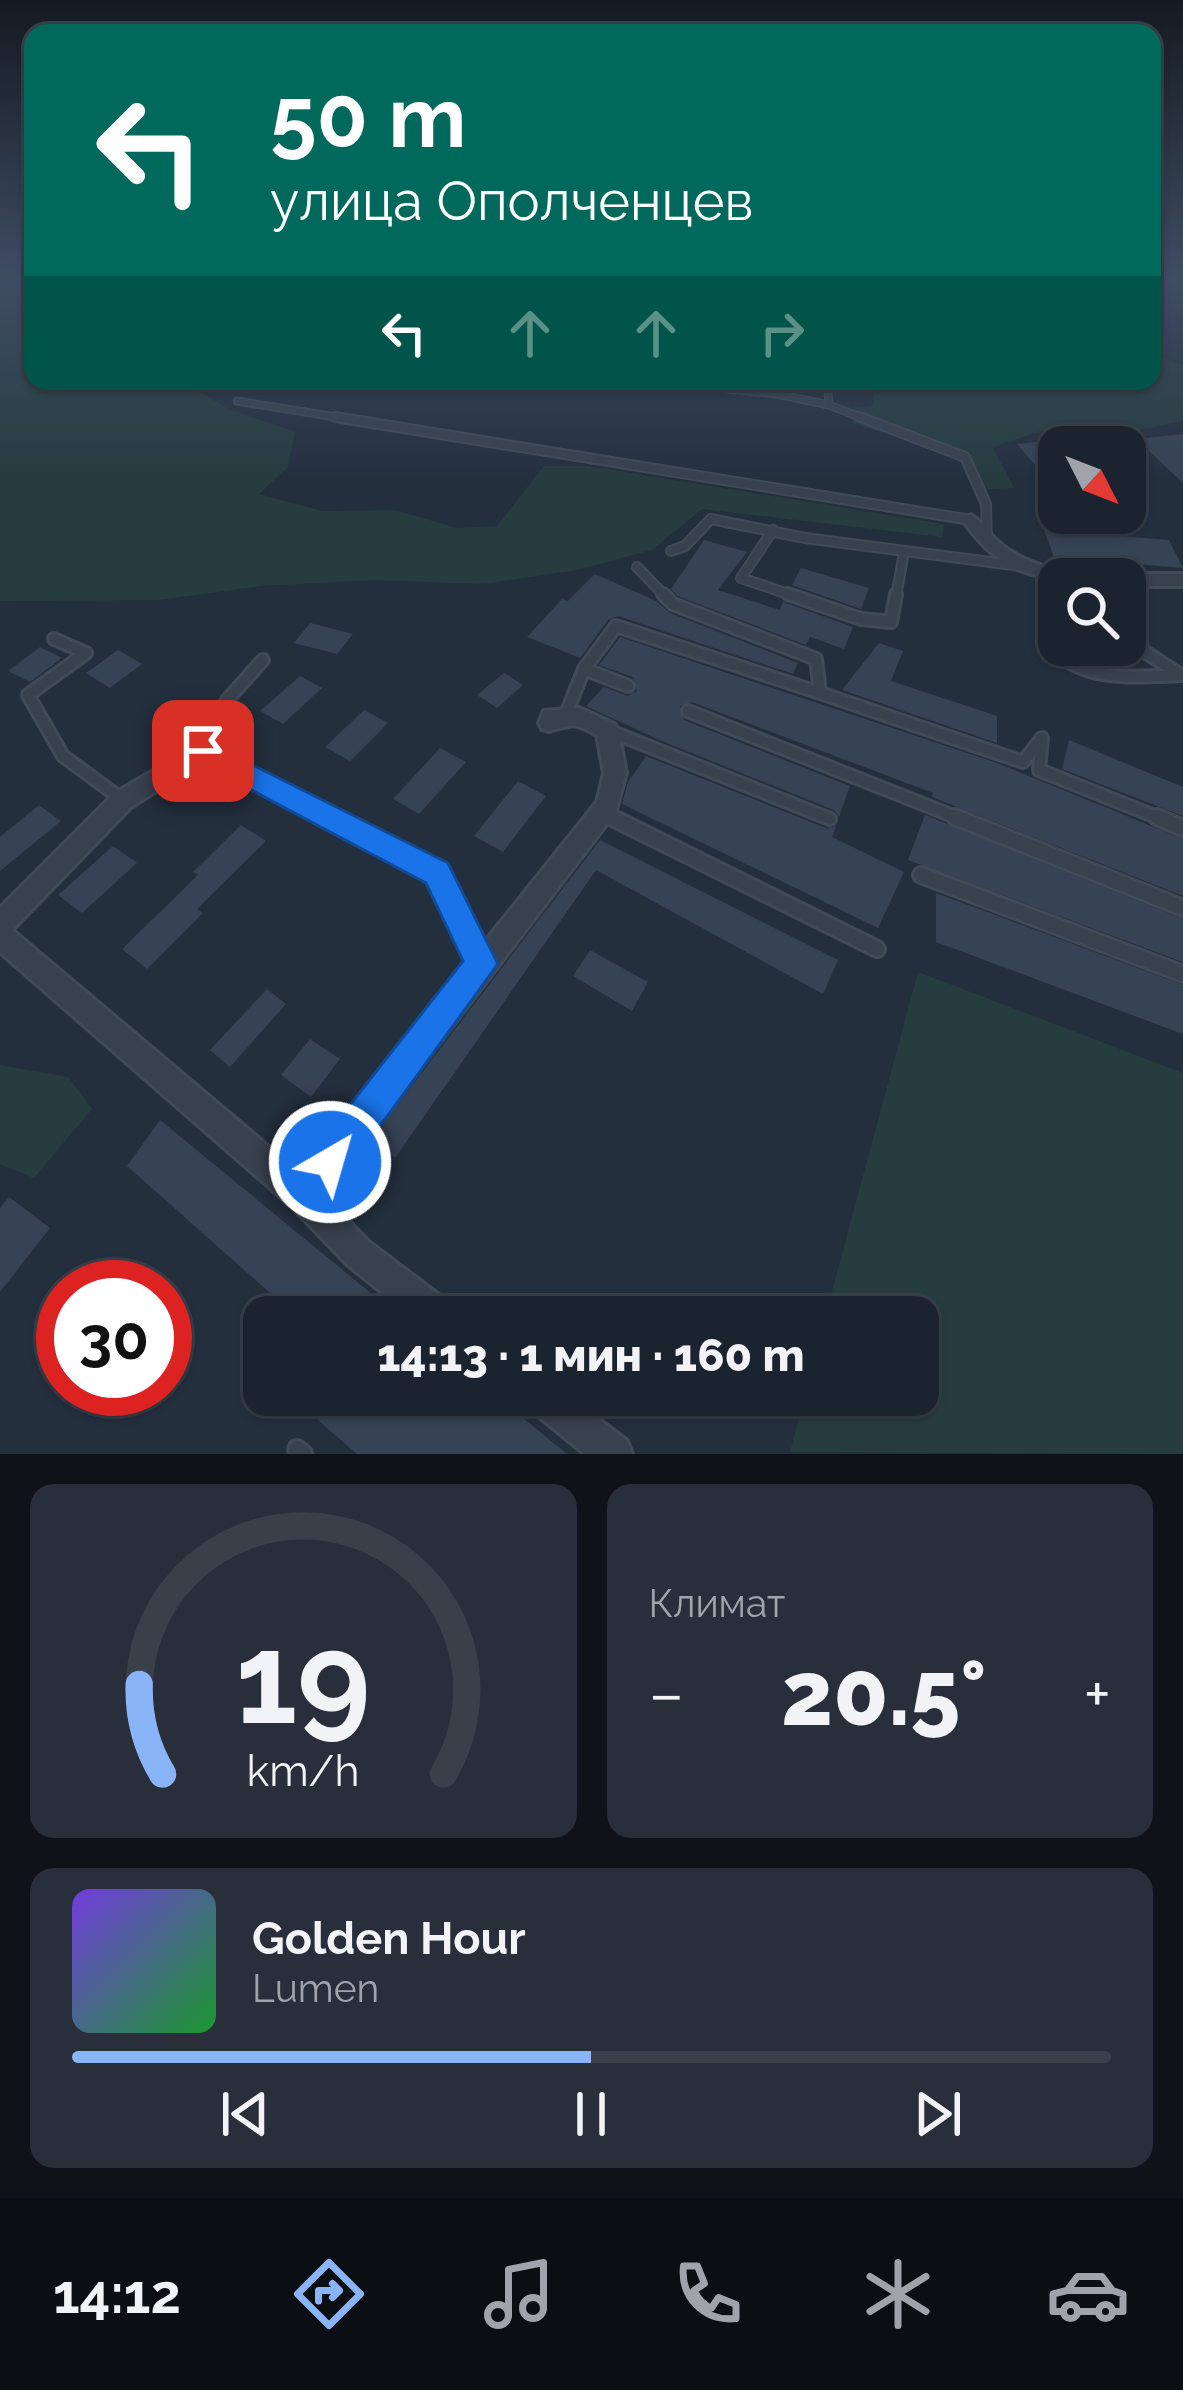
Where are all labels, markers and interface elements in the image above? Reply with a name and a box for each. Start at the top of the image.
text: 50 m [270,68,466,167]
icon: left [72,72,228,228]
text: улица Ополченцев [270,169,753,233]
icon: left [371,300,437,366]
icon: ahead [497,300,563,366]
icon: ahead [623,300,689,366]
icon: right [749,300,815,366]
north arrow [1038,426,1146,534]
map controls [1038,426,1146,666]
button: search [1038,558,1146,666]
pin [152,700,254,802]
icon: arrive [170,718,236,784]
position arrow [267,1099,393,1225]
speed limit sign: 30 [36,1260,192,1416]
text: 14:13 · 1 мин · 160 m [377,1329,805,1382]
text: Климат [649,1580,785,1626]
text: 19 [236,1606,371,1752]
text: 20.5° [781,1640,987,1746]
text: − [649,1655,684,1732]
text: + [1084,1655,1111,1732]
text: km/h [247,1746,360,1796]
text: Golden Hour [252,1912,526,1965]
text: Lumen [252,1965,379,2011]
icon: previous [212,2081,278,2147]
icon: pause [558,2081,624,2147]
icon: next [905,2081,971,2147]
icon: directions [287,2252,371,2336]
icon: music [477,2252,561,2336]
icon: phone [666,2252,750,2336]
icon: climate [856,2252,940,2336]
icon: car [1046,2252,1130,2336]
text: 14:12 [53,2262,181,2326]

